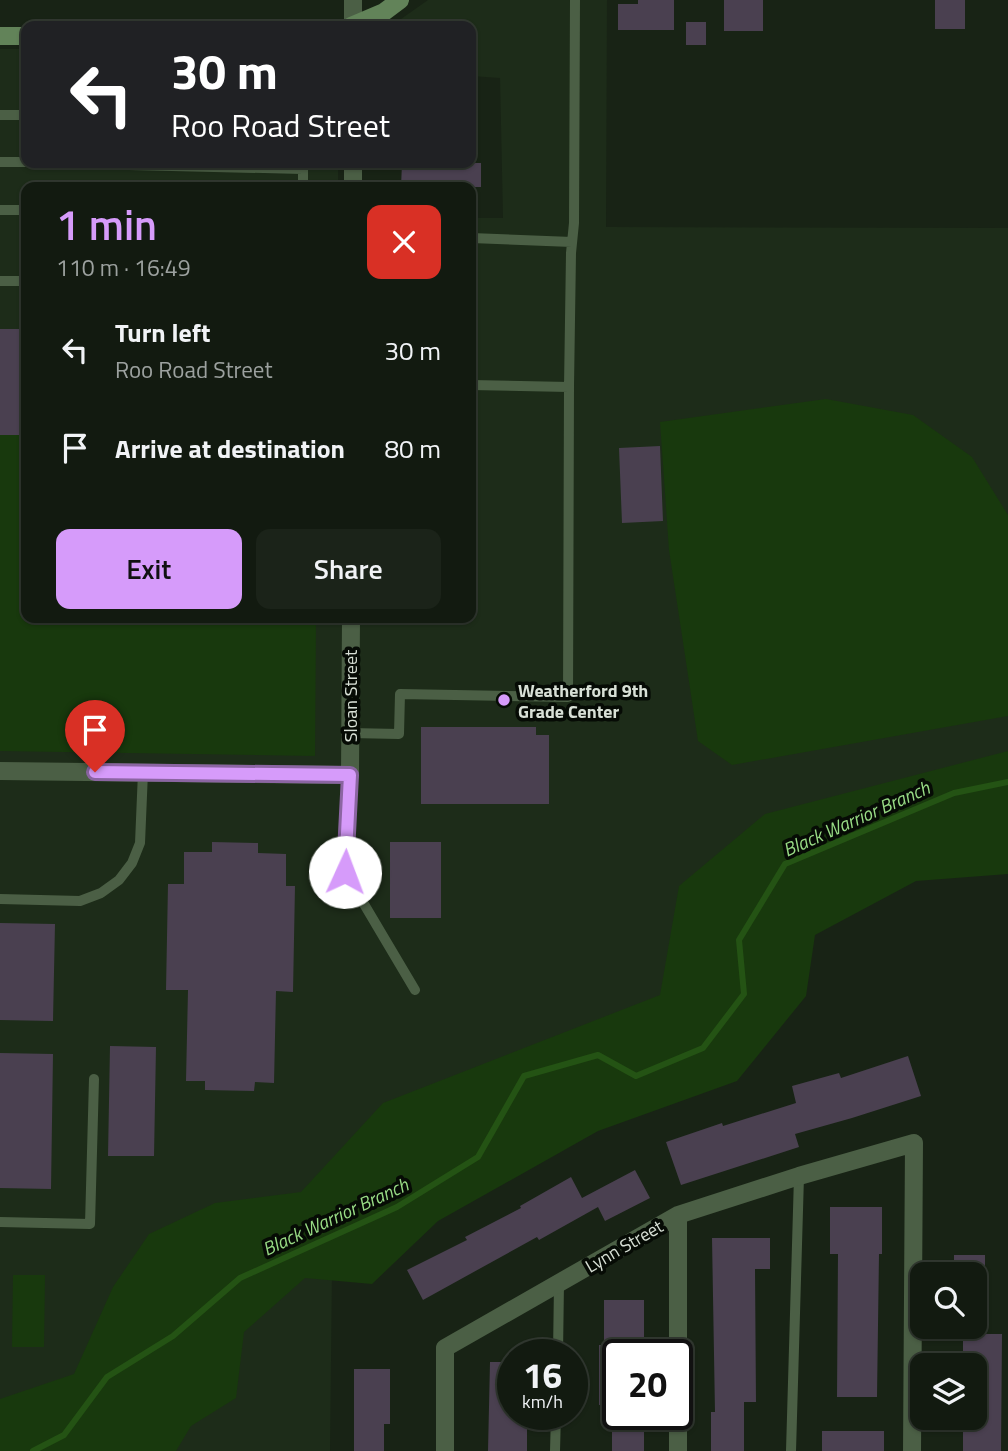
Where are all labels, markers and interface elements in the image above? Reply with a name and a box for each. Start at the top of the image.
text: 30 m [171,33,278,108]
icon: left [56,49,147,140]
text: Roo Road Street [171,101,390,149]
text: 1 min [56,192,157,256]
button: close [367,205,441,279]
text: 110 m · 16:49 [56,250,191,285]
text: Turn left [115,313,210,352]
icon: left [56,331,94,369]
text: 30 m [384,331,441,370]
text: Roo Road Street [115,352,272,387]
icon: arrive [56,429,94,467]
text: Arrive at destination [115,429,345,468]
text: 80 m [384,429,441,468]
button: Exit [56,529,242,609]
button: Share [256,529,441,609]
street label: Sloan Street [337,649,364,742]
place label: Weatherford 9th Grade Center [518,677,648,725]
marker: Weatherford 9th Grade Center [496,692,512,708]
pin [65,700,125,772]
icon: arrive [76,711,114,749]
water label: Black Warrior Branch [778,772,935,863]
position arrow [308,835,382,909]
water label: Black Warrior Branch [257,1169,413,1263]
street label: Lynn Street [580,1212,669,1279]
map controls [910,1262,987,1430]
button: search [910,1262,987,1339]
speed limit sign: 20 [602,1339,693,1430]
text: 16 [523,1348,562,1402]
button: layers [910,1353,987,1430]
text: km/h [522,1388,563,1415]

